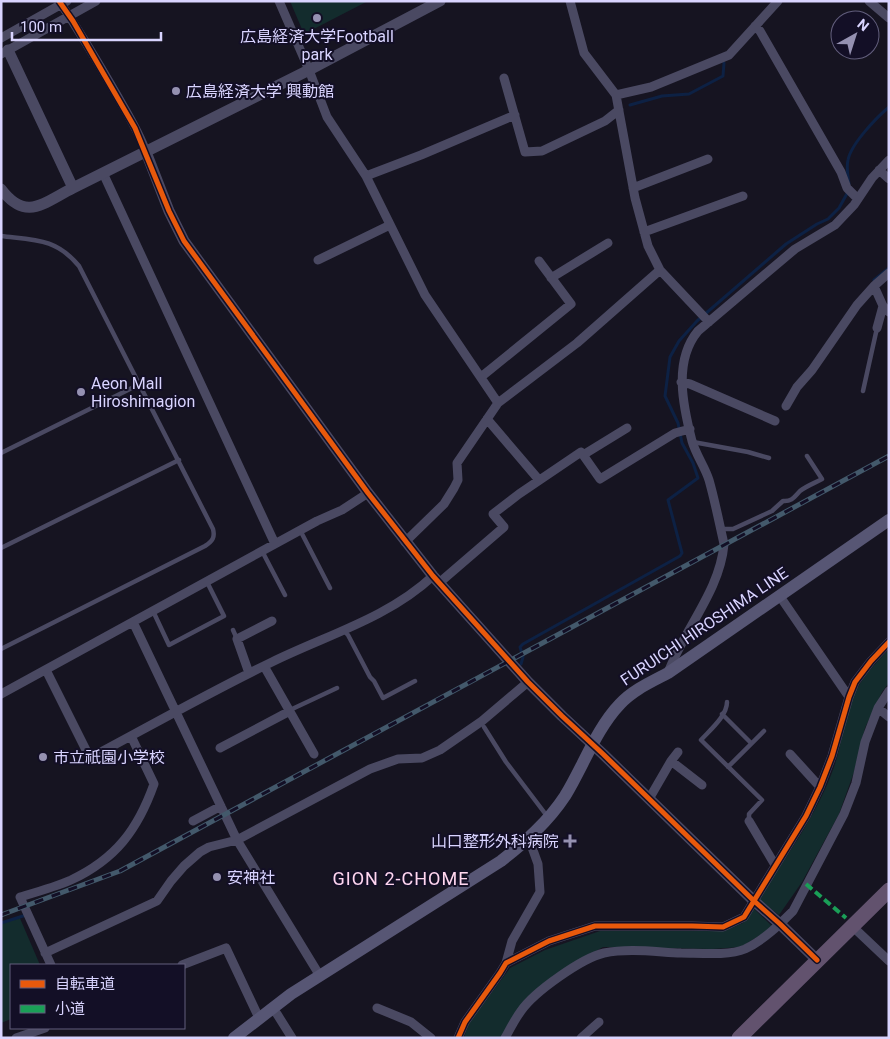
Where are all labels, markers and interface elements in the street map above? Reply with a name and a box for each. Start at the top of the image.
scale bar [12,10,161,42]
north arrow [830,10,880,60]
marker: 広島経済大学Football park [311,12,323,24]
text: N [854,16,872,34]
text: 100 m [20,18,62,36]
place label: 広島経済大学Football park [240,27,394,64]
place label: 広島経済大学 興動館 [186,82,334,101]
marker: 広島経済大学 興動館 [170,85,182,97]
place label: Aeon Mall Hiroshimagion [91,374,195,411]
marker: Aeon Mall Hiroshimagion [75,386,87,398]
street label: FURUICHI HIROSHIMA LINE [617,563,792,690]
place label: 市立祇園小学校 [53,748,165,767]
marker: 市立祇園小学校 [37,751,49,763]
place label: 山口整形外科病院 [431,832,559,851]
marker: 山口整形外科病院 [563,834,577,848]
place label: 安神社 [227,868,275,887]
district label: GION 2-CHOME [333,868,469,889]
marker: 安神社 [211,871,223,883]
legend [10,964,185,1029]
text: 自転車道 [55,975,115,993]
text: 小道 [55,1000,85,1018]

